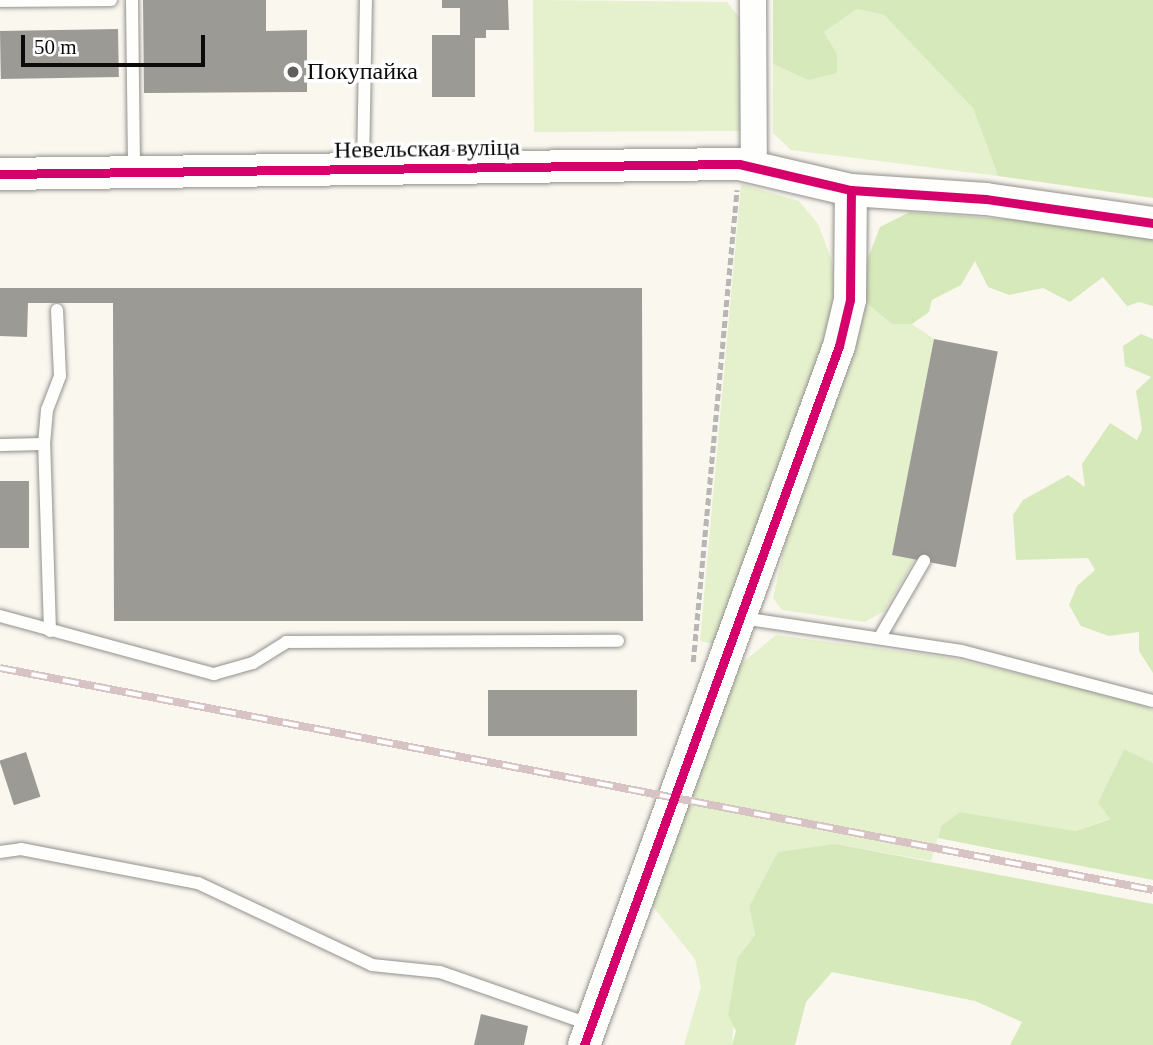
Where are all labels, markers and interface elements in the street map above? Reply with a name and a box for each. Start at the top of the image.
scale bar [24,21,208,65]
text: 50 m [34,35,77,59]
place label: Покупайка [307,58,418,86]
marker: Покупайка [285,64,301,80]
street label: Невельская вуліца [334,133,520,165]

